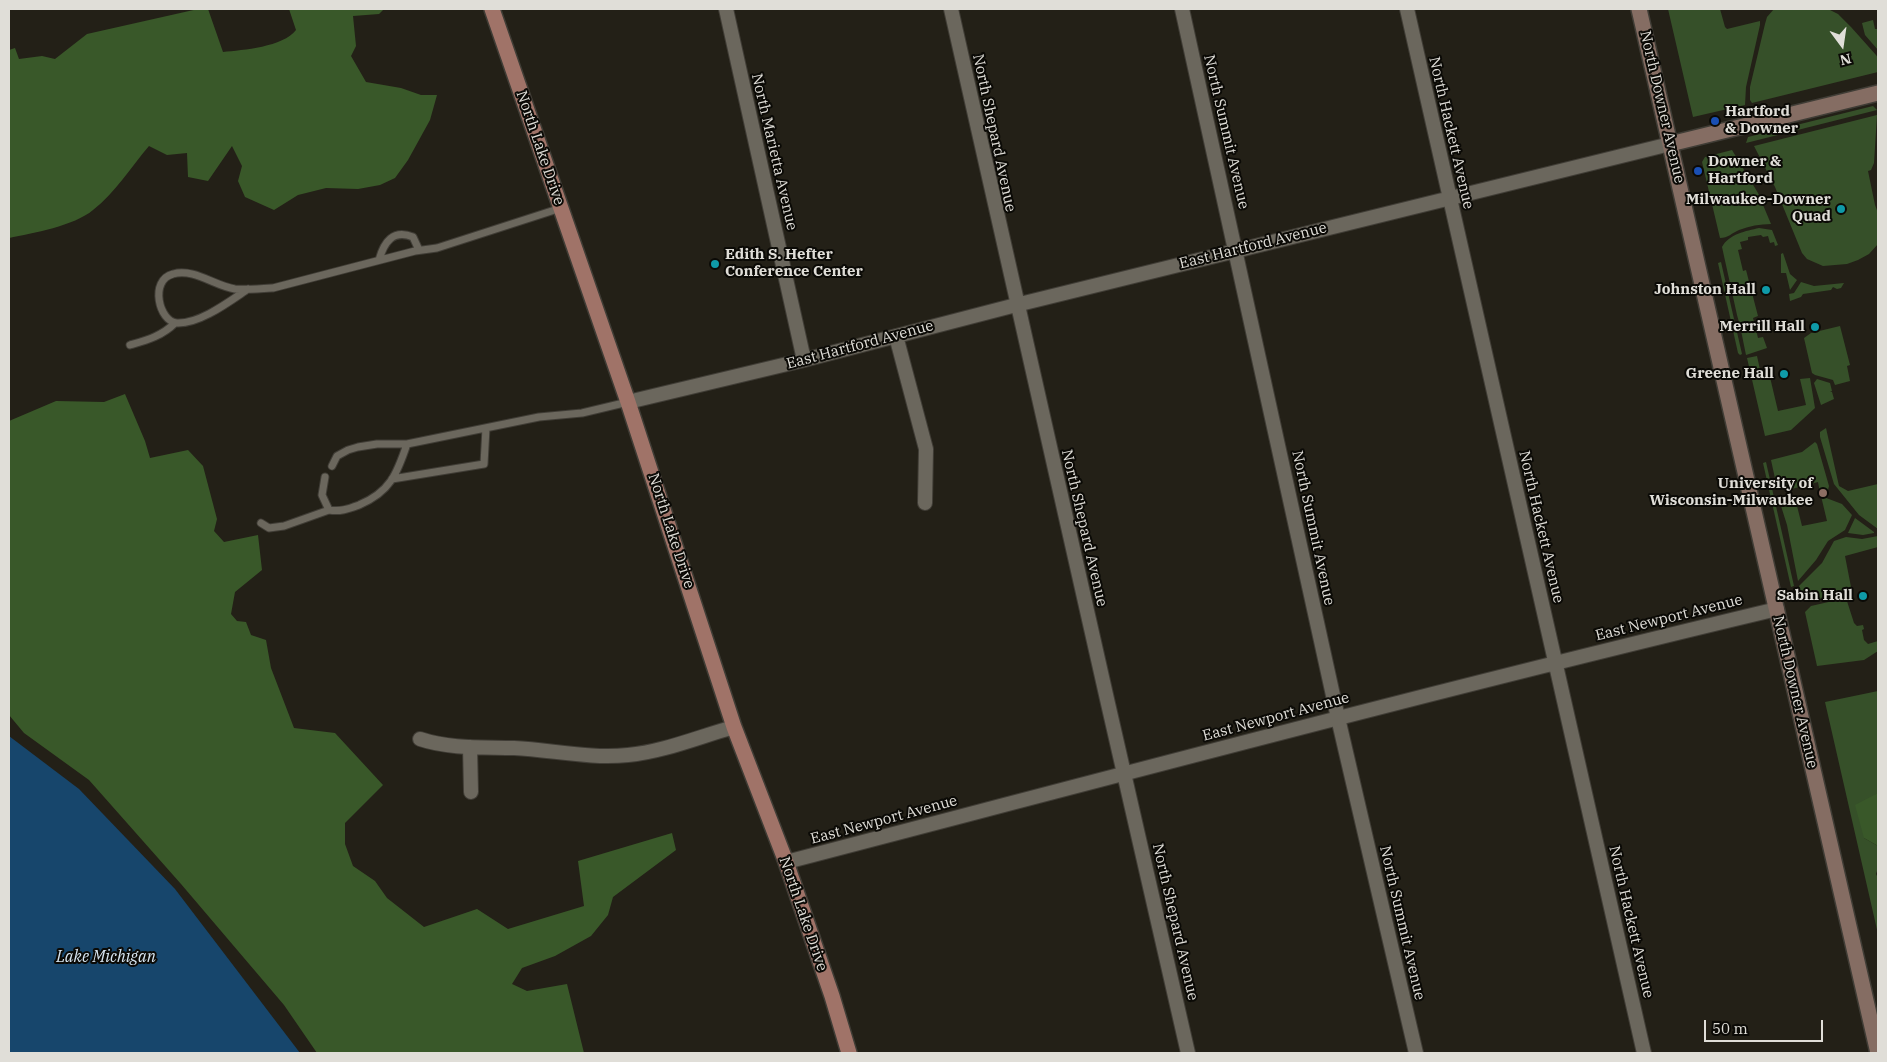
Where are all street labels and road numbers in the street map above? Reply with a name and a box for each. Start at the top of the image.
street label: North Downer Avenue [1636,29,1688,185]
street label: North Shepard Avenue [968,53,1020,213]
street label: North Summit Avenue [1199,53,1253,211]
street label: North Hackett Avenue [1425,55,1477,211]
street label: North Marietta Avenue [747,72,801,232]
street label: North Lake Drive [512,88,568,208]
street label: East Hartford Avenue [1177,219,1329,273]
street label: East Hartford Avenue [785,317,935,373]
street label: North Shepard Avenue [1057,448,1111,608]
street label: North Summit Avenue [1288,449,1338,607]
street label: North Hackett Avenue [1515,449,1567,605]
street label: North Lake Drive [644,471,698,591]
street label: East Newport Avenue [1593,591,1745,645]
street label: North Downer Avenue [1769,614,1821,770]
street label: East Newport Avenue [1201,689,1351,745]
street label: East Newport Avenue [809,792,959,848]
street label: North Shepard Avenue [1148,842,1202,1002]
street label: North Summit Avenue [1375,844,1429,1002]
street label: North Hackett Avenue [1605,844,1657,1000]
street label: North Lake Drive [775,854,831,974]

